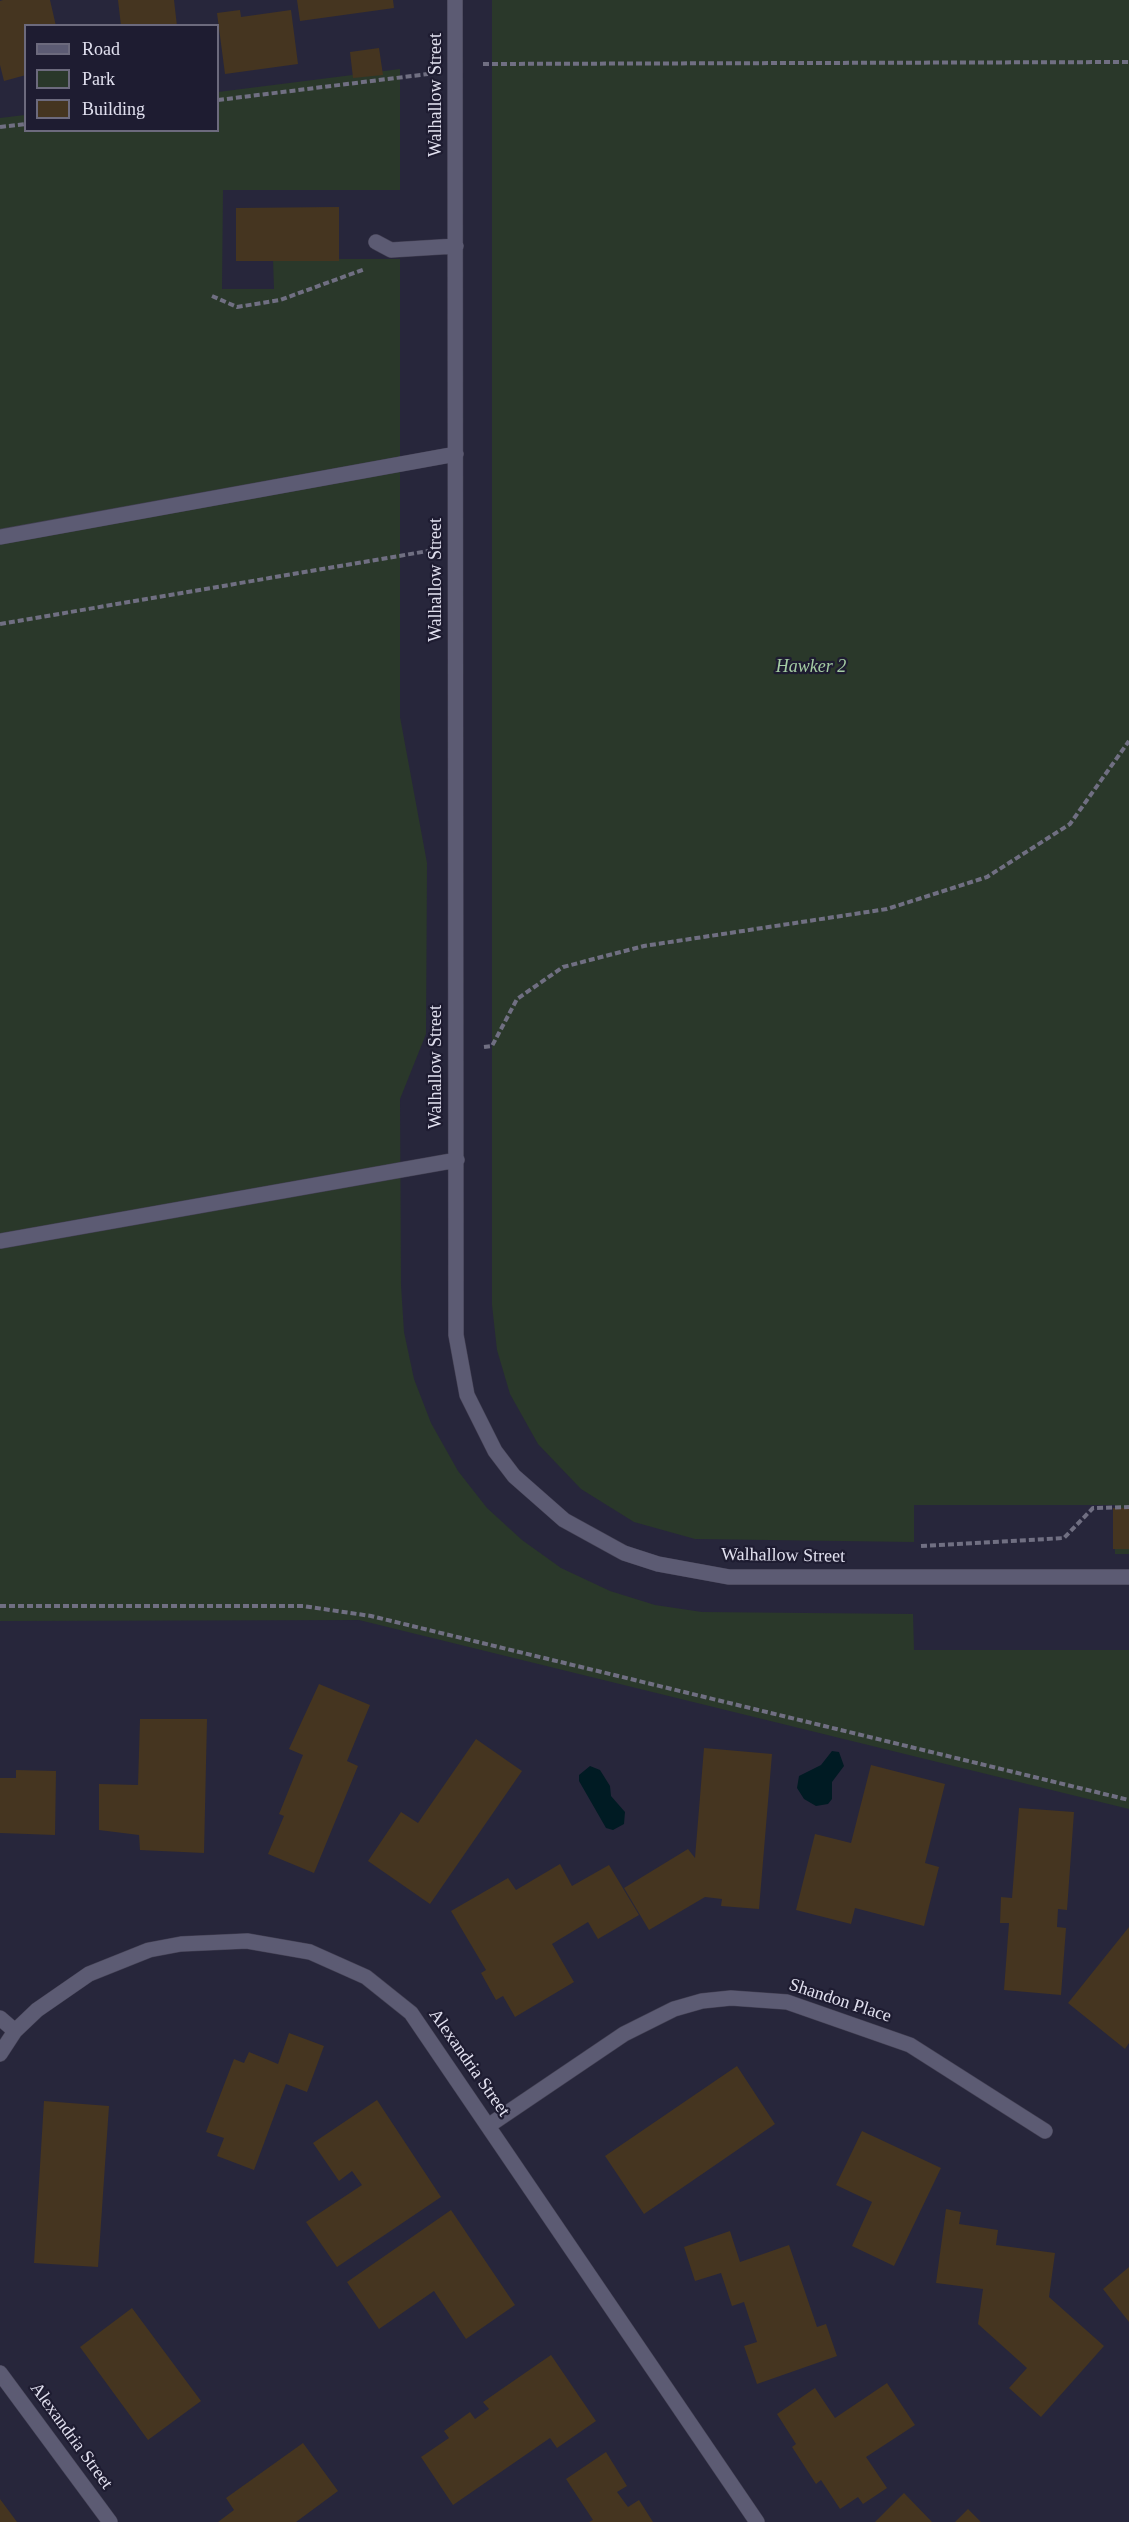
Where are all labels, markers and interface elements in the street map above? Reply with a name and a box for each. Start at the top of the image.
legend [24,24,219,132]
street label: Walhallow Street [425,33,447,157]
text: Road [82,39,120,59]
text: Park [82,69,115,89]
text: Building [82,99,145,119]
street label: Walhallow Street [425,518,447,642]
park label: Hawker 2 [776,656,846,678]
street label: Walhallow Street [425,1005,447,1129]
street label: Walhallow Street [721,1544,845,1568]
street label: Shandon Place [786,1974,894,2028]
street label: Alexandria Street [424,2005,514,2121]
street label: Alexandria Street [25,2379,117,2493]

